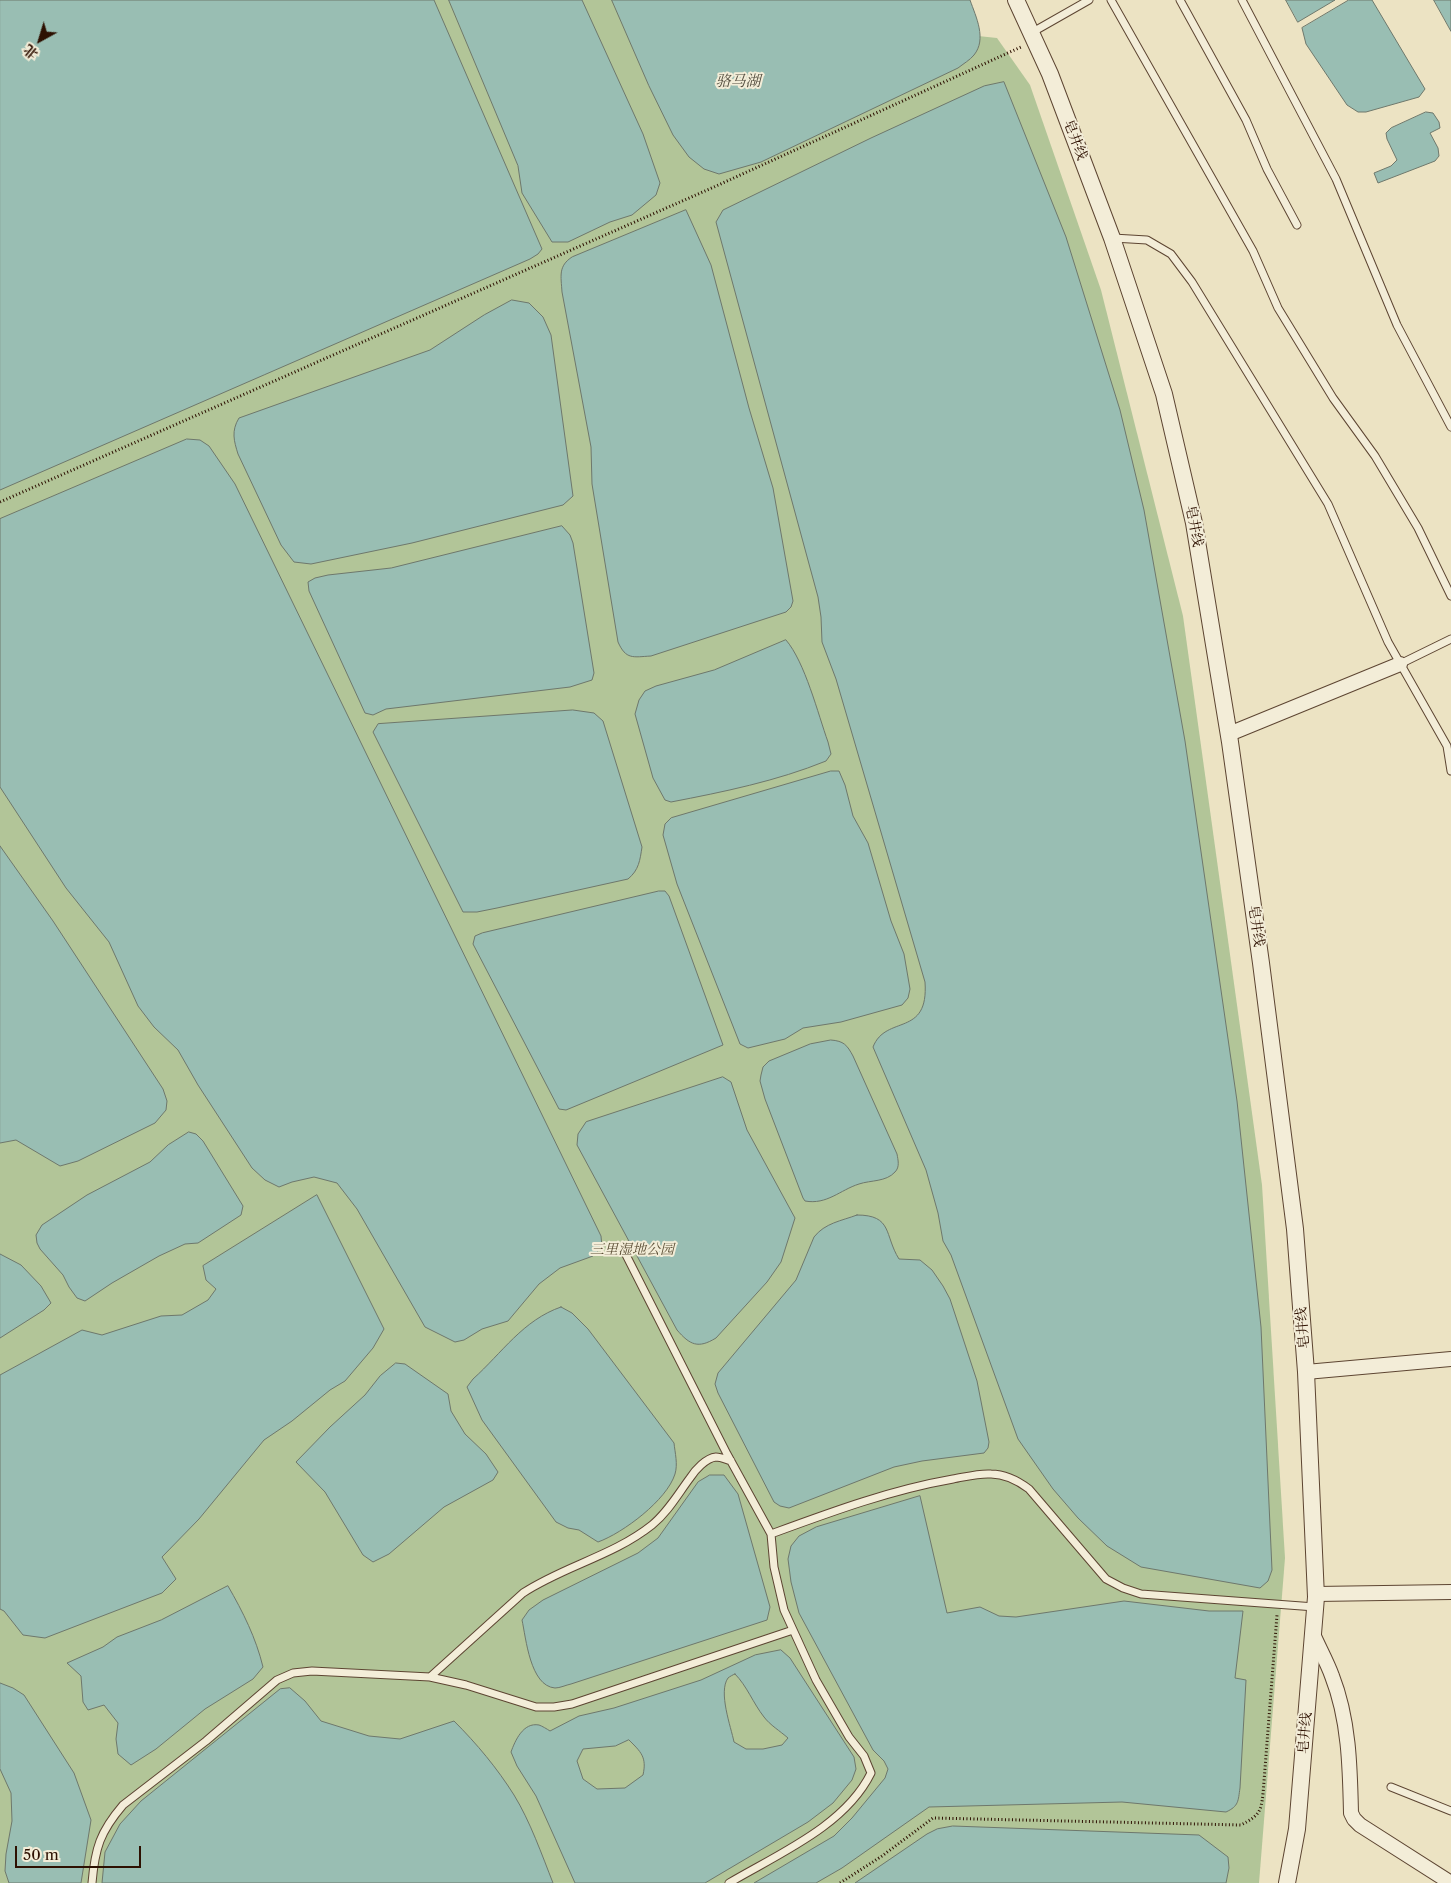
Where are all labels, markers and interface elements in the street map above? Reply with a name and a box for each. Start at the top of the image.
north arrow [15,15,65,65]
text: 北 [19,40,42,63]
water label: 骆马湖 [716,73,760,91]
street label: 皂井线 [1060,117,1090,163]
street label: 皂井线 [1182,504,1206,548]
street label: 皂井线 [1245,904,1267,948]
park label: 三里湿地公园 [590,1242,674,1258]
street label: 皂井线 [1293,1306,1313,1350]
street label: 皂井线 [1295,1711,1315,1755]
scale bar [18,1836,144,1868]
text: 50 m [23,1845,59,1864]

